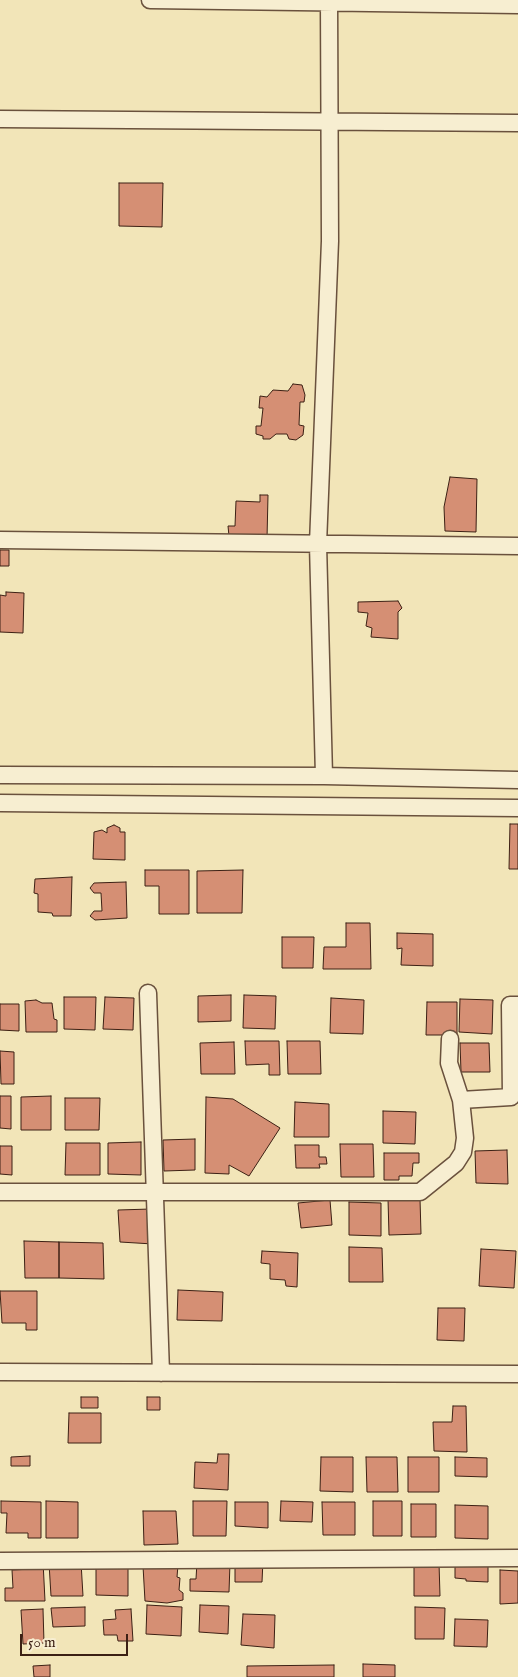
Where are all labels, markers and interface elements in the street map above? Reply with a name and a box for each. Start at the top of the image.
scale bar [22,1624,130,1656]
text: 50 m [28,1633,56,1652]

